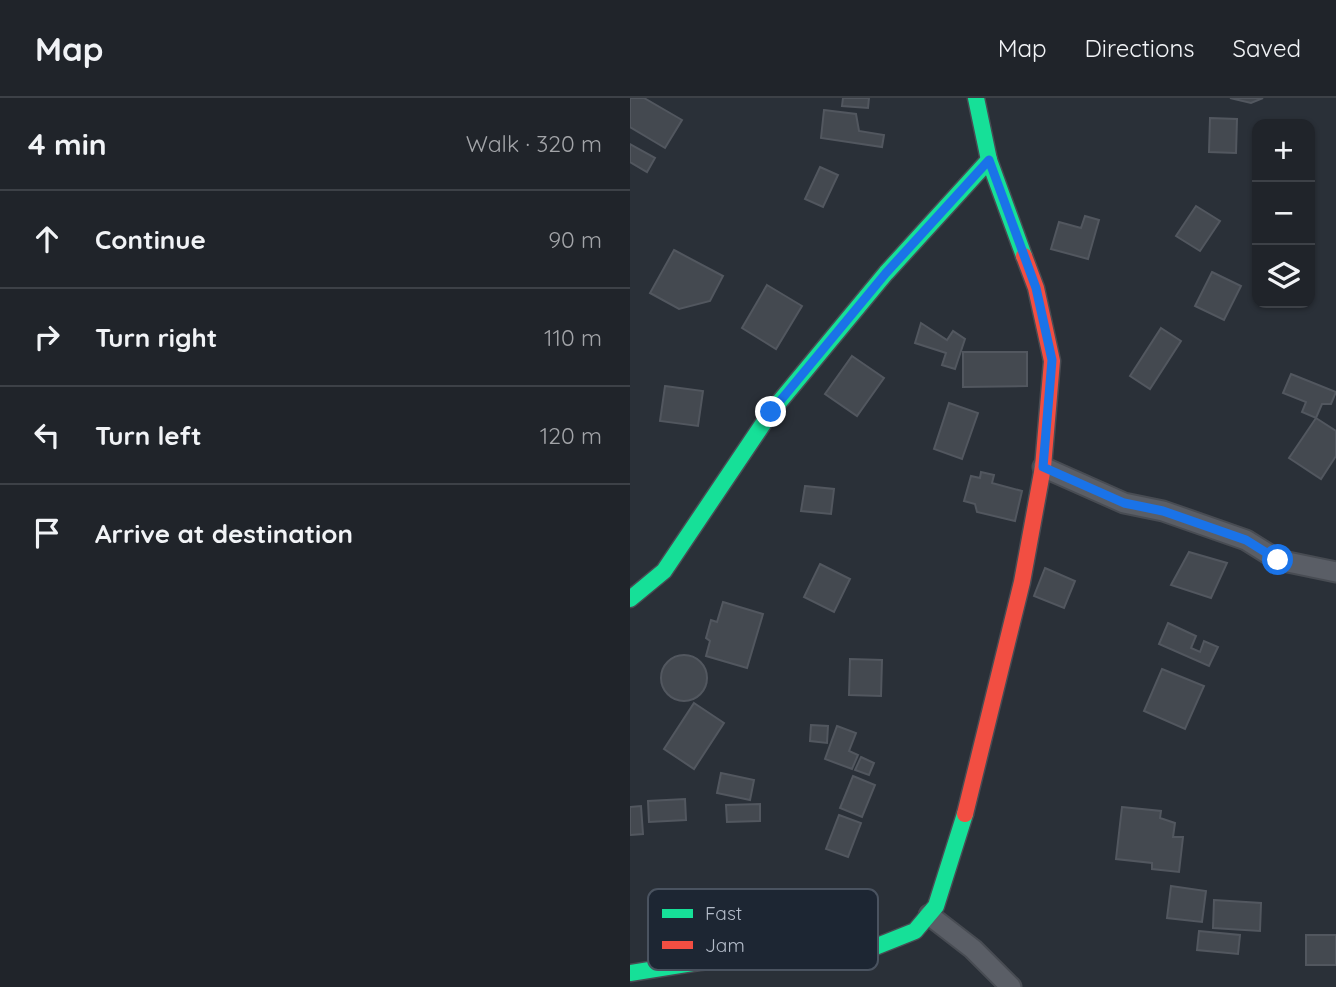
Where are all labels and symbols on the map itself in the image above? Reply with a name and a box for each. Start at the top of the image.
route end [755,396,786,427]
route start [1262,544,1293,575]
legend [648,889,878,970]
text: Fast [705,901,742,925]
text: Jam [705,933,745,957]

